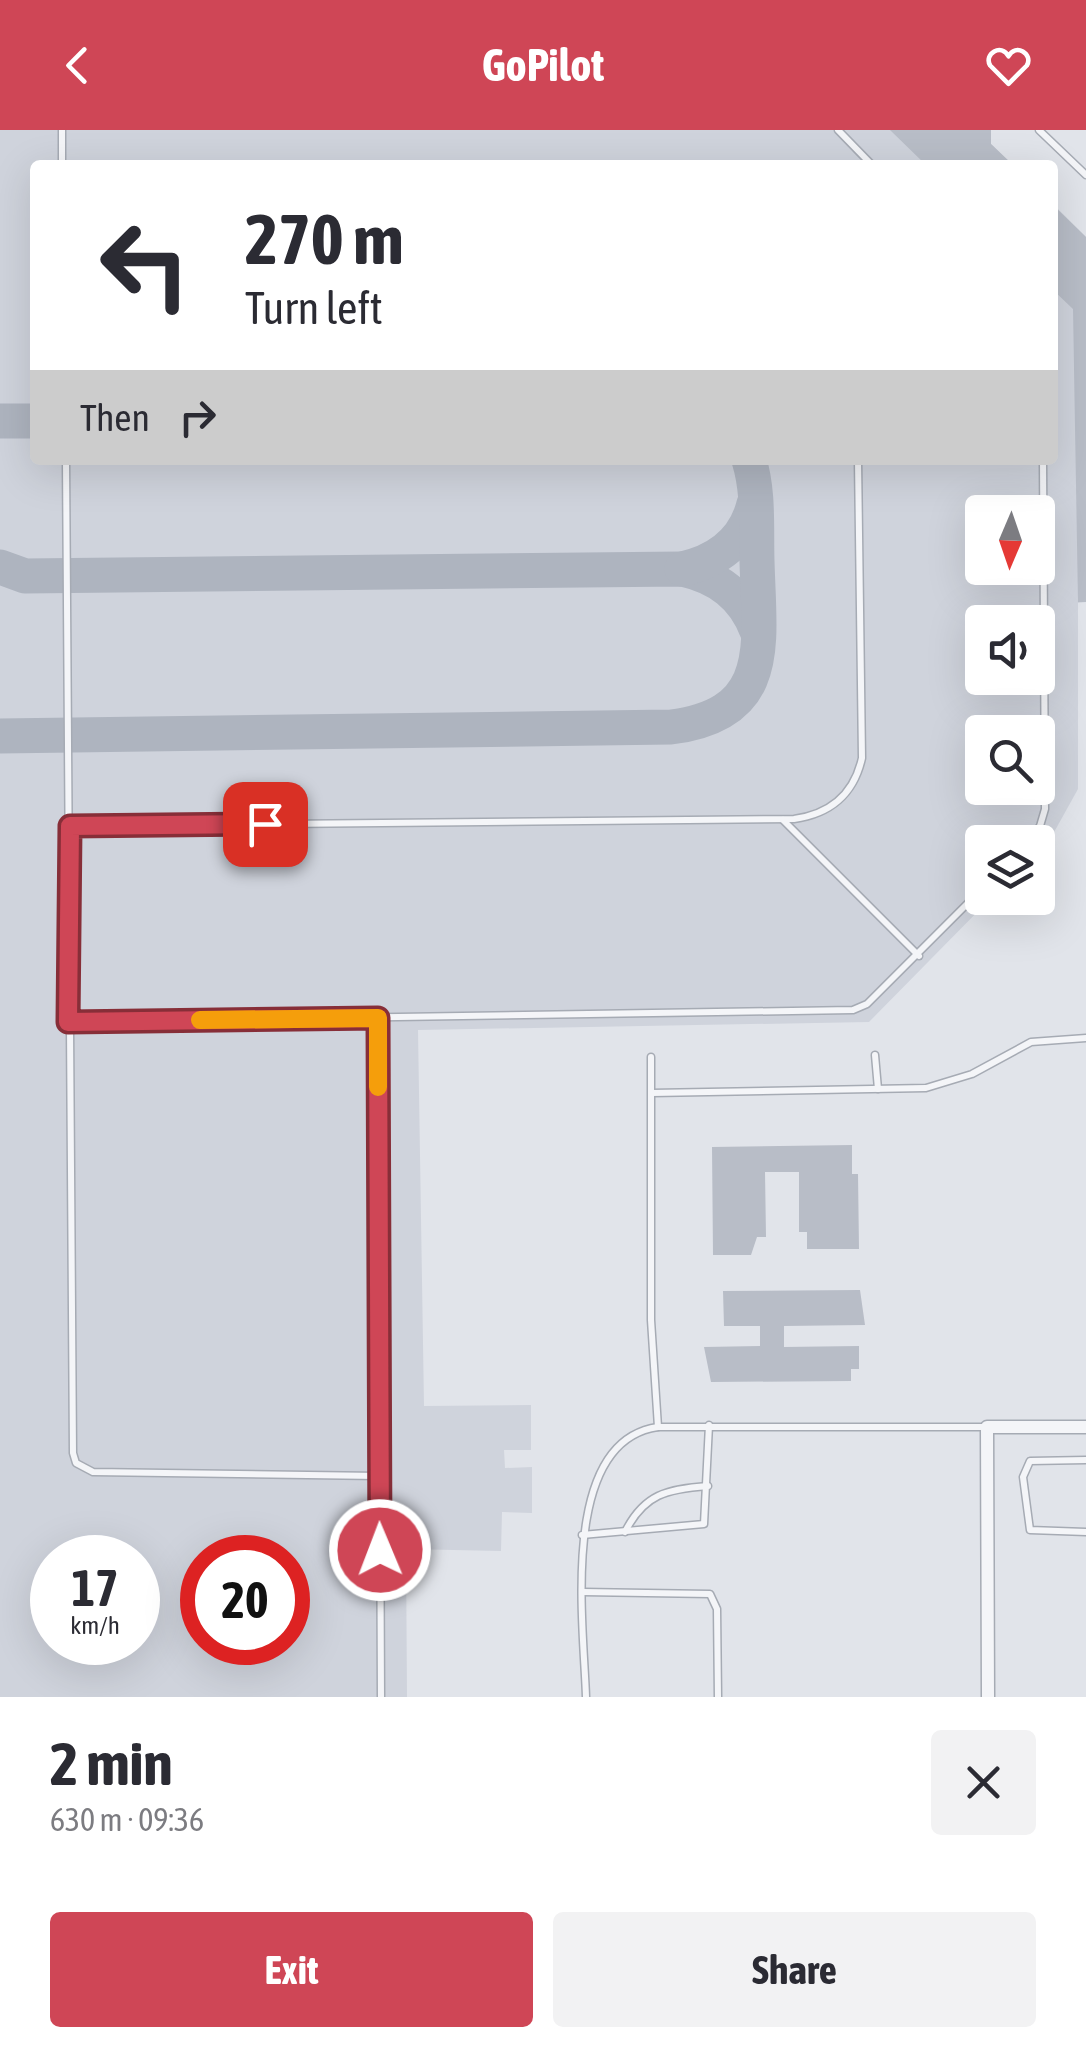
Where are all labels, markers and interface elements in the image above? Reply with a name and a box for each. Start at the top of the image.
icon: back [50,38,105,93]
icon: heart [981,38,1036,93]
text: GoPilot [482,39,604,91]
text: 270 m [245,199,404,279]
icon: left [80,200,210,330]
text: Turn left [245,282,383,334]
icon: right [170,390,225,445]
text: Then [80,396,150,439]
north arrow [965,495,1055,585]
map controls [965,495,1055,915]
button: sound [965,605,1055,695]
button: search [965,715,1055,805]
pin [223,782,308,867]
icon: arrive [238,797,293,852]
button: layers [965,825,1055,915]
position arrow [328,1498,432,1602]
speed limit sign: 20 [180,1535,310,1665]
text: 17 [71,1559,118,1617]
text: km/h [70,1611,120,1639]
text: 2 min [50,1729,173,1798]
button: close [931,1730,1036,1835]
text: 630 m · 09:36 [50,1801,204,1838]
button: Exit [50,1912,533,2027]
button: Share [553,1912,1036,2027]

